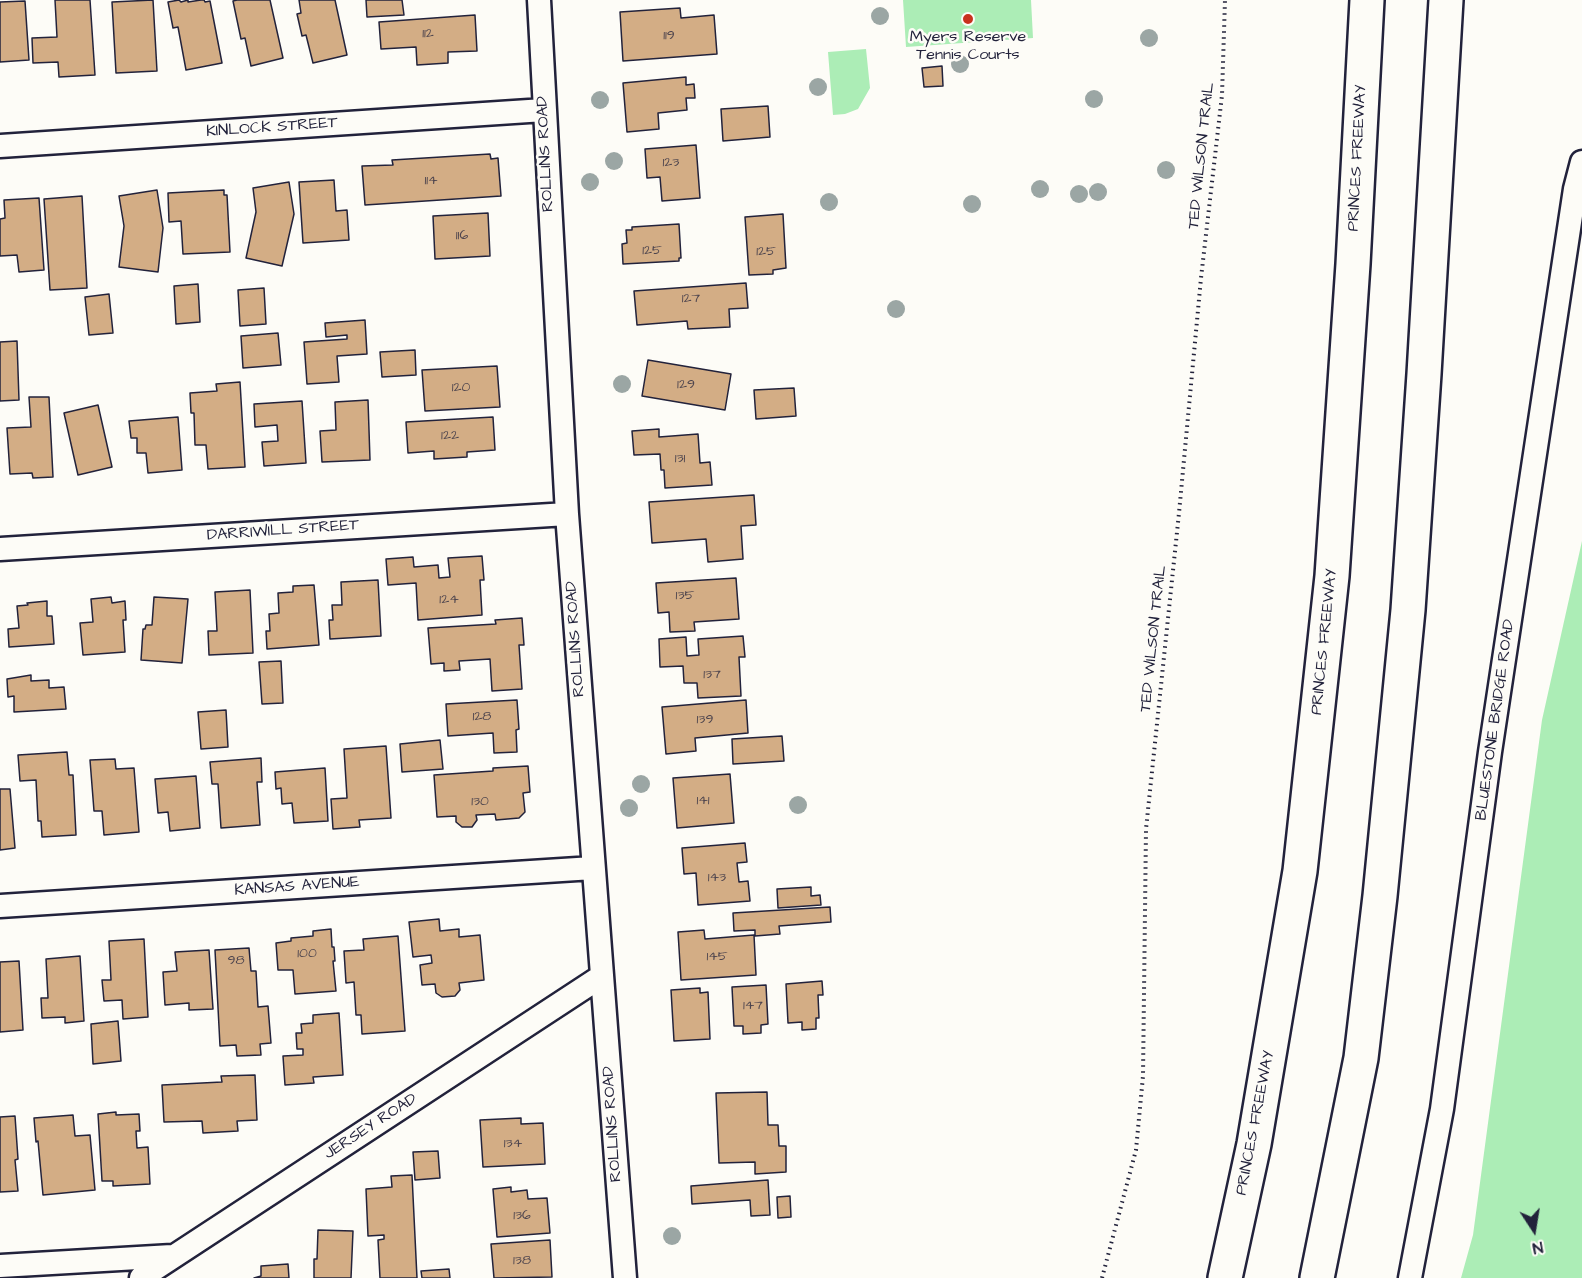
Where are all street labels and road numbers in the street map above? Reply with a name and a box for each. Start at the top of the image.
street label: TED WILSON TRAIL [1185,82,1219,230]
street label: PRINCES FREEWAY [1345,84,1371,232]
street label: ROLLINS ROAD [533,95,559,213]
street label: KINLOCK STREET [206,114,338,142]
street label: DARRIWILL STREET [206,516,360,546]
street label: TED WILSON TRAIL [1137,565,1171,713]
street label: PRINCES FREEWAY [1308,568,1342,716]
street label: ROLLINS ROAD [562,580,590,698]
street label: BLUESTONE BRIDGE ROAD [1472,618,1520,822]
street label: KANSAS AVENUE [234,873,360,901]
street label: PRINCES FREEWAY [1233,1049,1279,1197]
street label: ROLLINS ROAD [599,1065,627,1183]
street label: JERSEY ROAD [321,1090,421,1164]

